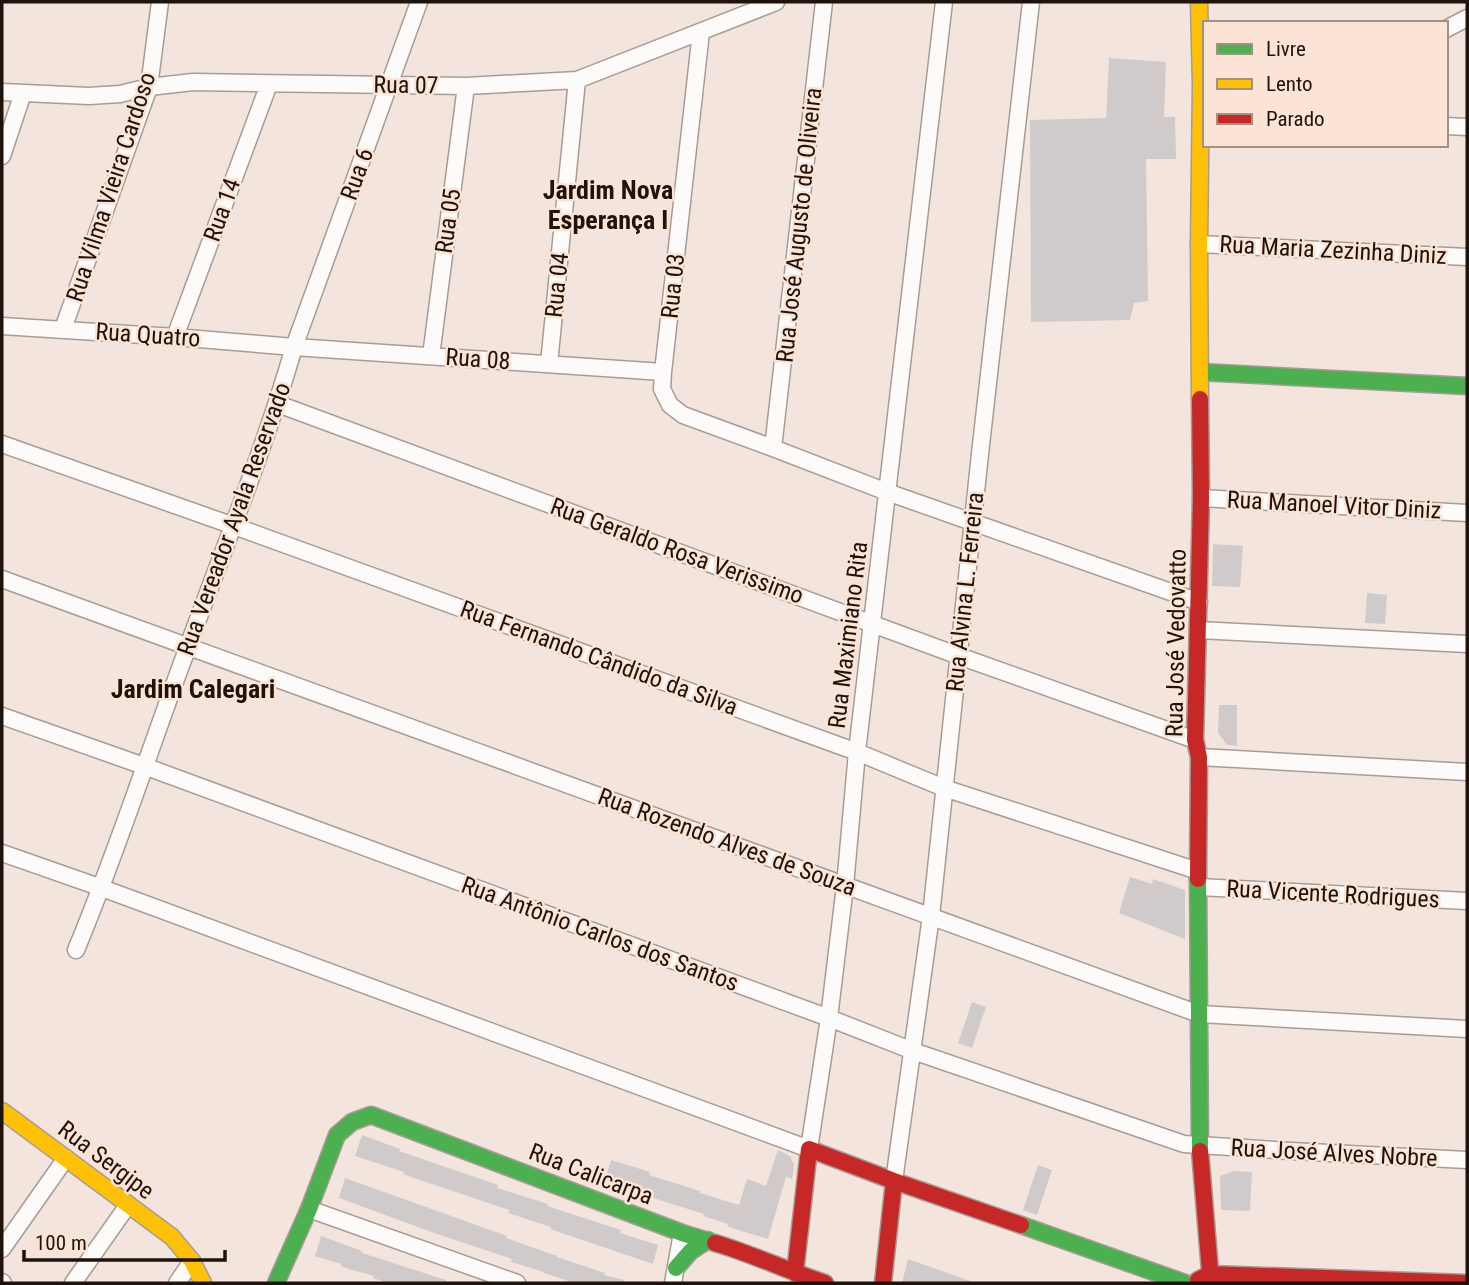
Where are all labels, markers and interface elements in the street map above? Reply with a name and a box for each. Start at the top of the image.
legend [1203,21,1448,147]
text: Livre [1266,37,1306,61]
street label: Rua Vilma Vieira Cardoso [61,69,161,305]
street label: Rua 07 [373,70,439,100]
text: Lento [1266,72,1313,96]
street label: Rua José Augusto de Oliveira [771,86,827,364]
text: Parado [1266,107,1325,131]
street label: Rua 6 [335,144,379,204]
street label: Rua 14 [198,175,246,245]
district label: Jardim Nova Esperança I [543,175,673,235]
street label: Rua 05 [430,187,466,255]
street label: Rua Maria Zezinha Diniz [1219,230,1447,270]
street label: Rua 04 [540,251,574,319]
street label: Rua 03 [656,252,690,320]
street label: Rua Quatro [95,317,201,353]
street label: Rua 08 [445,343,511,375]
street label: Rua Vereador Ayala Reservado [172,379,296,659]
street label: Rua Manoel Vitor Diniz [1226,485,1442,525]
street label: Rua Alvina L. Ferreira [941,491,989,693]
street label: Rua Geraldo Rosa Verissimo [547,492,807,610]
street label: Rua Maximiano Rita [823,540,873,730]
street label: Rua José Vedovatto [1160,549,1192,737]
street label: Rua Fernando Cândido da Silva [457,595,741,721]
district label: Jardim Calegari [111,674,275,704]
street label: Rua Rozendo Alves de Souza [594,782,860,902]
street label: Rua Antônio Carlos dos Santos [458,871,742,997]
street label: Rua Vicente Rodrigues [1226,874,1440,914]
street label: Rua Sergipe [53,1115,159,1205]
street label: Rua José Alves Nobre [1230,1134,1438,1172]
street label: Rua Calicarpa [525,1138,657,1210]
scale bar [24,1218,226,1262]
text: 100 m [35,1231,87,1255]

